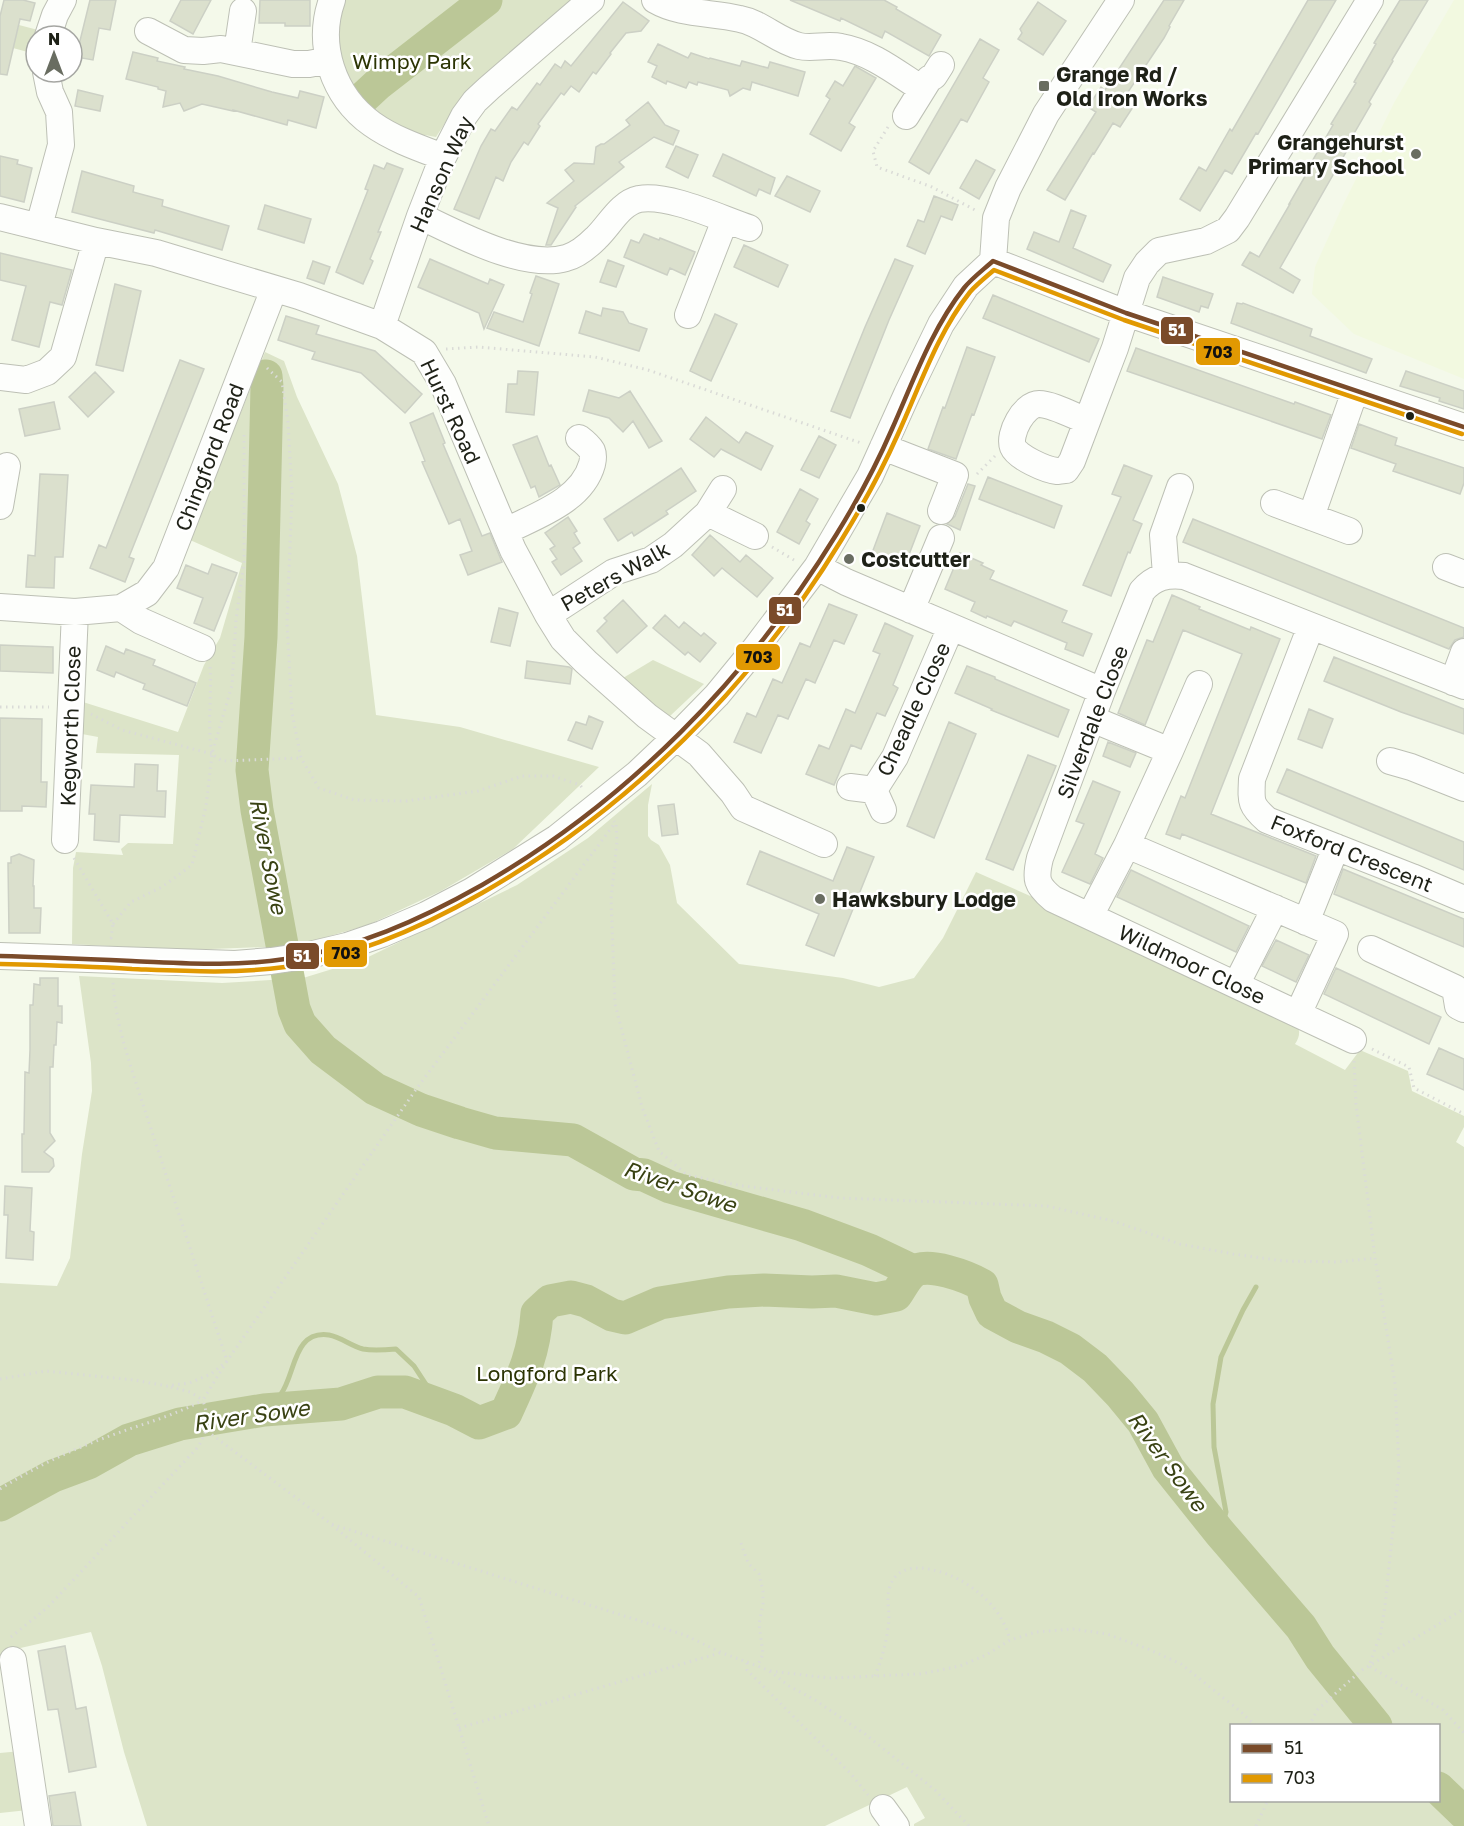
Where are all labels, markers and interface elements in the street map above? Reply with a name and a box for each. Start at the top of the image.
north arrow [24,24,84,84]
text: N [48,29,60,49]
park label: Wimpy Park [352,48,472,74]
place label: Grange Rd / Old Iron Works [1056,61,1208,111]
marker: Grange Rd / Old Iron Works [1037,79,1051,93]
street label: Hanson Way [404,111,478,236]
place label: Grangehurst Primary School [1248,129,1404,179]
marker: Grangehurst Primary School [1409,147,1423,161]
line badge: 51 [1160,316,1194,345]
text: 51 [1168,320,1186,340]
line badge: 703 [1195,337,1241,366]
text: 703 [1204,342,1233,362]
street label: Hurst Road [415,354,487,468]
street label: Chingford Road [169,379,249,535]
unlabelled marker [1404,410,1416,422]
unlabelled marker [855,502,867,514]
street label: Peters Walk [556,535,674,617]
place label: Costcutter [861,546,970,572]
marker: Costcutter [842,552,856,566]
line badge: 51 [768,596,802,625]
text: 51 [776,600,794,620]
street label: Cheadle Close [871,638,955,780]
street label: Silverdale Close [1051,642,1133,802]
line badge: 703 [735,643,781,671]
street label: Kegworth Close [54,645,86,807]
text: 703 [744,647,773,667]
water label: River Sowe [245,796,294,918]
street label: Foxford Crescent [1267,809,1437,897]
place label: Hawksbury Lodge [832,886,1016,912]
marker: Hawksbury Lodge [813,892,827,906]
street label: Wildmoor Close [1114,919,1270,1009]
line badge: 703 [323,939,368,968]
line badge: 51 [285,942,320,970]
text: 703 [332,943,361,963]
text: 51 [293,946,311,966]
water label: River Sowe [620,1154,742,1219]
park label: Longford Park [476,1360,618,1386]
water label: River Sowe [191,1393,313,1437]
water label: River Sowe [1123,1406,1215,1518]
legend [1230,1724,1440,1802]
text: 51 [1284,1736,1303,1758]
text: 703 [1284,1766,1315,1788]

